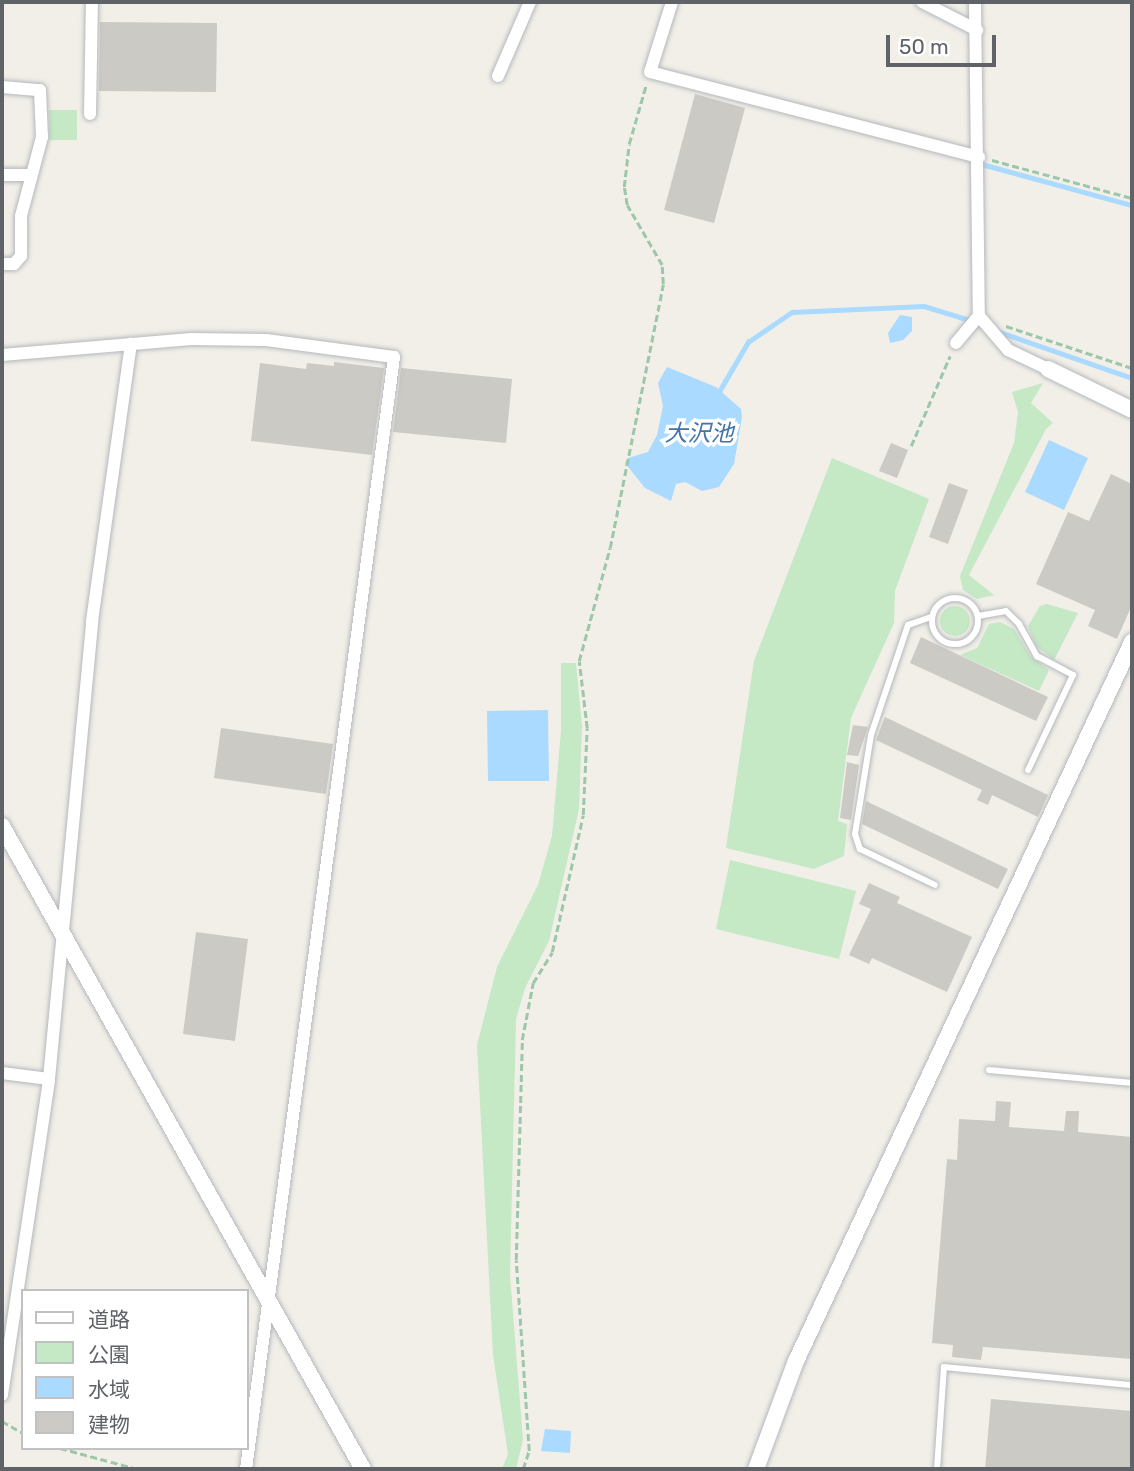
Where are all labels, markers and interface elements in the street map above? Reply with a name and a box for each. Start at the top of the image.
scale bar [889,21,999,65]
text: 50 m [899,34,949,59]
water label: 大沢池 [665,419,733,447]
legend [21,1289,248,1450]
text: 道路 [88,1307,130,1332]
text: 公園 [88,1342,130,1367]
text: 水域 [88,1377,130,1402]
text: 建物 [88,1412,130,1437]

